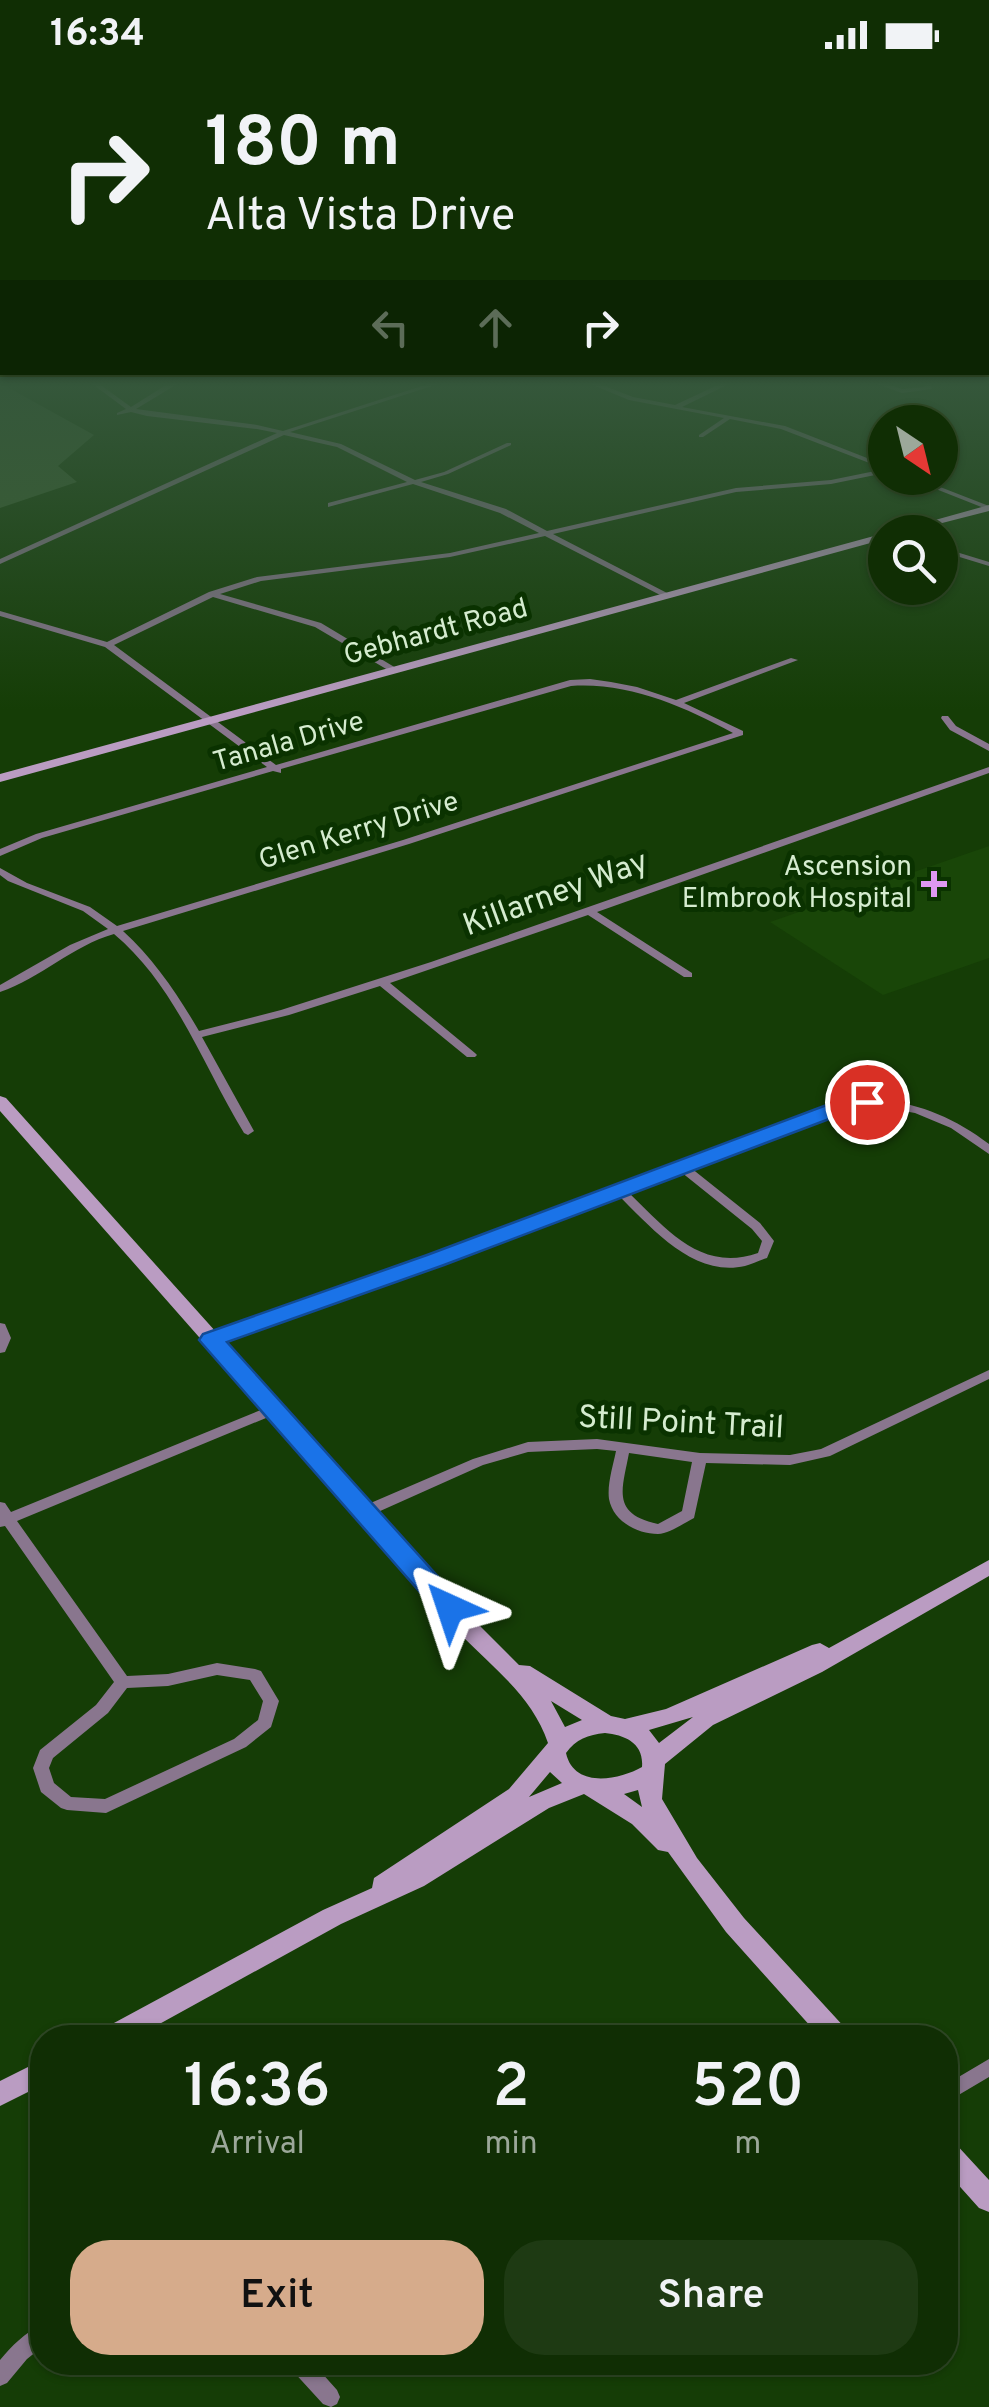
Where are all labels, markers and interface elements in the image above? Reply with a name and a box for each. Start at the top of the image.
text: 16:34 [50,11,145,60]
text: 180 m [205,102,401,191]
icon: right [40,110,170,240]
text: Alta Vista Drive [205,189,515,246]
icon: left [363,300,418,355]
icon: ahead [468,300,523,355]
icon: right [573,300,628,355]
north arrow [868,405,958,495]
map controls [868,405,958,605]
button: search [868,515,958,605]
street label: Gebhardt Road [340,591,532,675]
street label: Tanala Drive [209,704,369,782]
street label: Glen Kerry Drive [255,785,463,879]
street label: Killarney Way [458,843,654,947]
place label: Ascension Elmbrook Hospital [682,850,912,918]
marker: Ascension Elmbrook Hospital [921,871,947,897]
pin [825,1060,910,1145]
icon: arrive [840,1075,895,1130]
street label: Still Point Trail [577,1399,785,1449]
position arrow [398,1556,502,1660]
text: 16:36 [184,2052,331,2128]
text: 2 [493,2052,529,2128]
text: 520 [692,2052,804,2128]
text: Arrival [210,2125,305,2165]
text: min [484,2125,538,2165]
text: m [734,2125,761,2165]
button: Exit [70,2240,484,2355]
button: Share [504,2240,918,2355]

